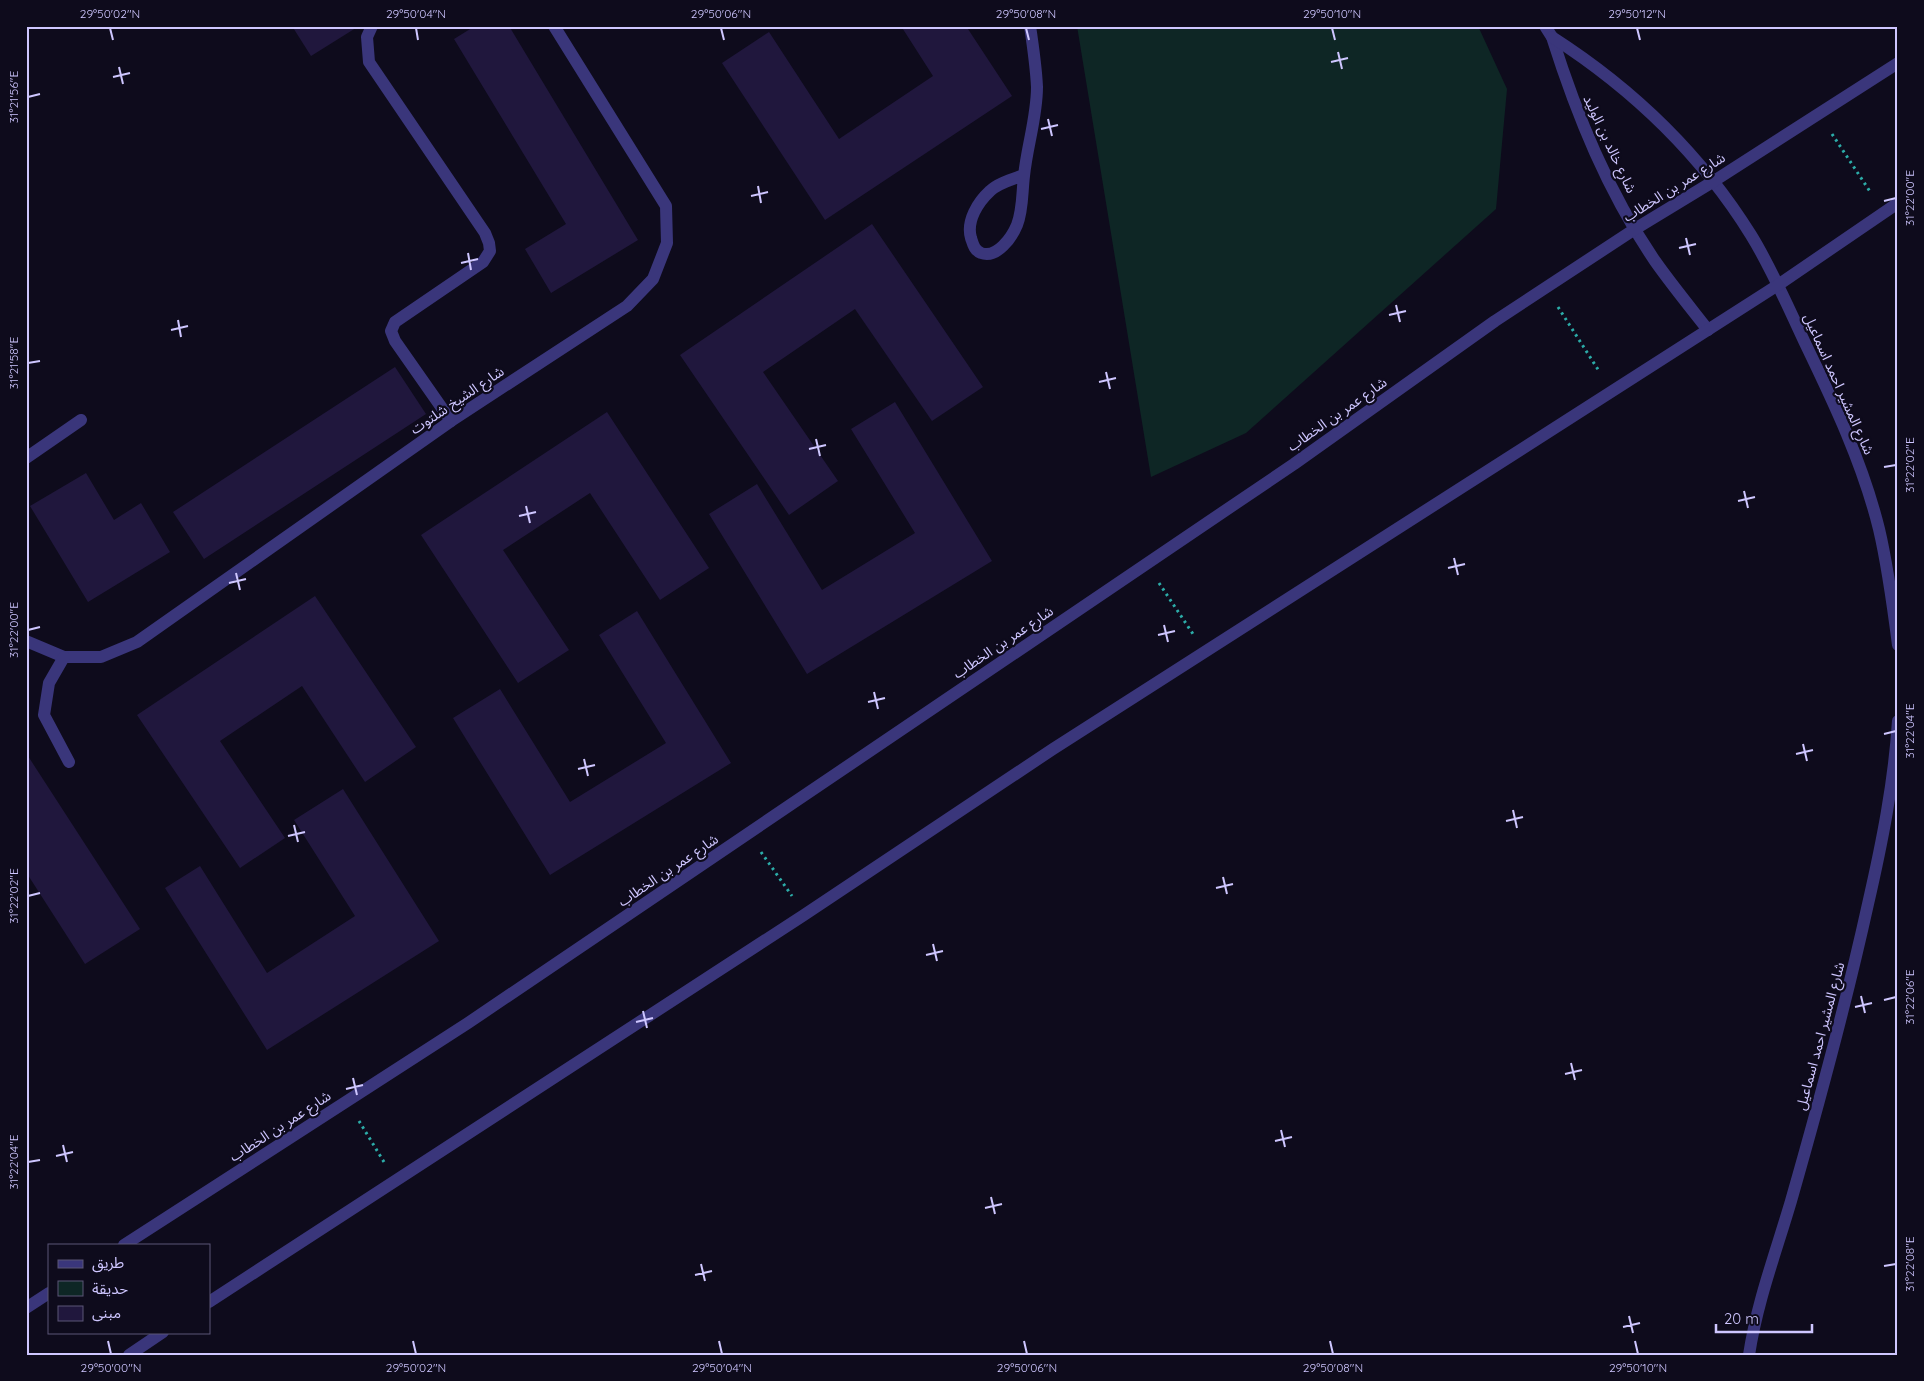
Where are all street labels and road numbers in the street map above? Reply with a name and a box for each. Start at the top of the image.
street label: شارع خالد بن الوليد [1578,92,1641,197]
street label: شارع عمر بن الخطاب [1620,148,1730,227]
street label: شارع المشير احمد اسماعيل [1798,311,1878,458]
street label: شارع الشيخ شلتوت [407,362,508,440]
street label: شارع عمر بن الخطاب [1284,373,1391,457]
street label: شارع عمر بن الخطاب [949,602,1058,684]
street label: شارع عمر بن الخطاب [614,830,723,912]
street label: شارع المشير احمد اسماعيل [1792,960,1850,1113]
street label: شارع عمر بن الخطاب [226,1087,335,1167]

